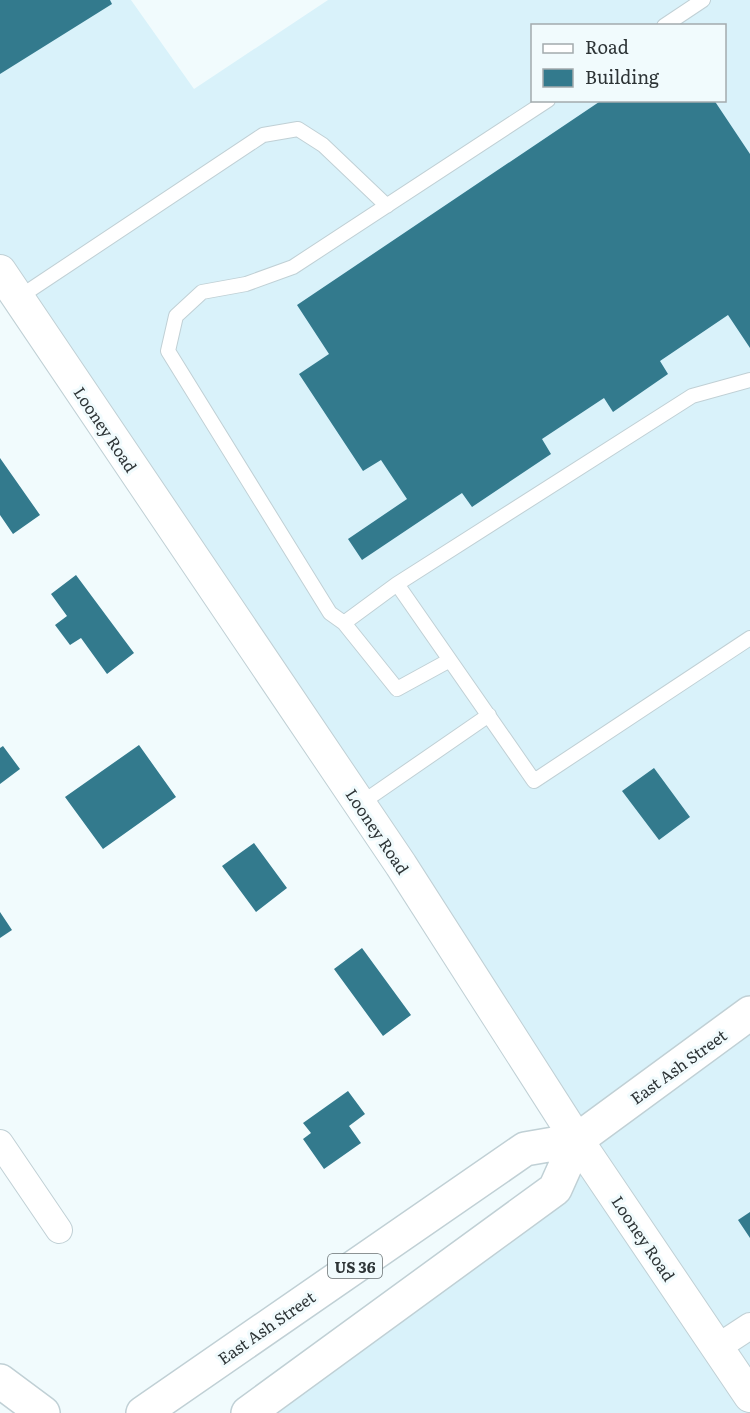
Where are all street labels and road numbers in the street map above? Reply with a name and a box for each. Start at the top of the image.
street label: Looney Road [68,381,144,477]
street label: Looney Road [340,783,416,879]
street label: East Ash Street [625,1022,732,1109]
street label: Looney Road [606,1190,682,1286]
road number: US 36 [328,1254,382,1278]
street label: East Ash Street [212,1284,320,1370]

